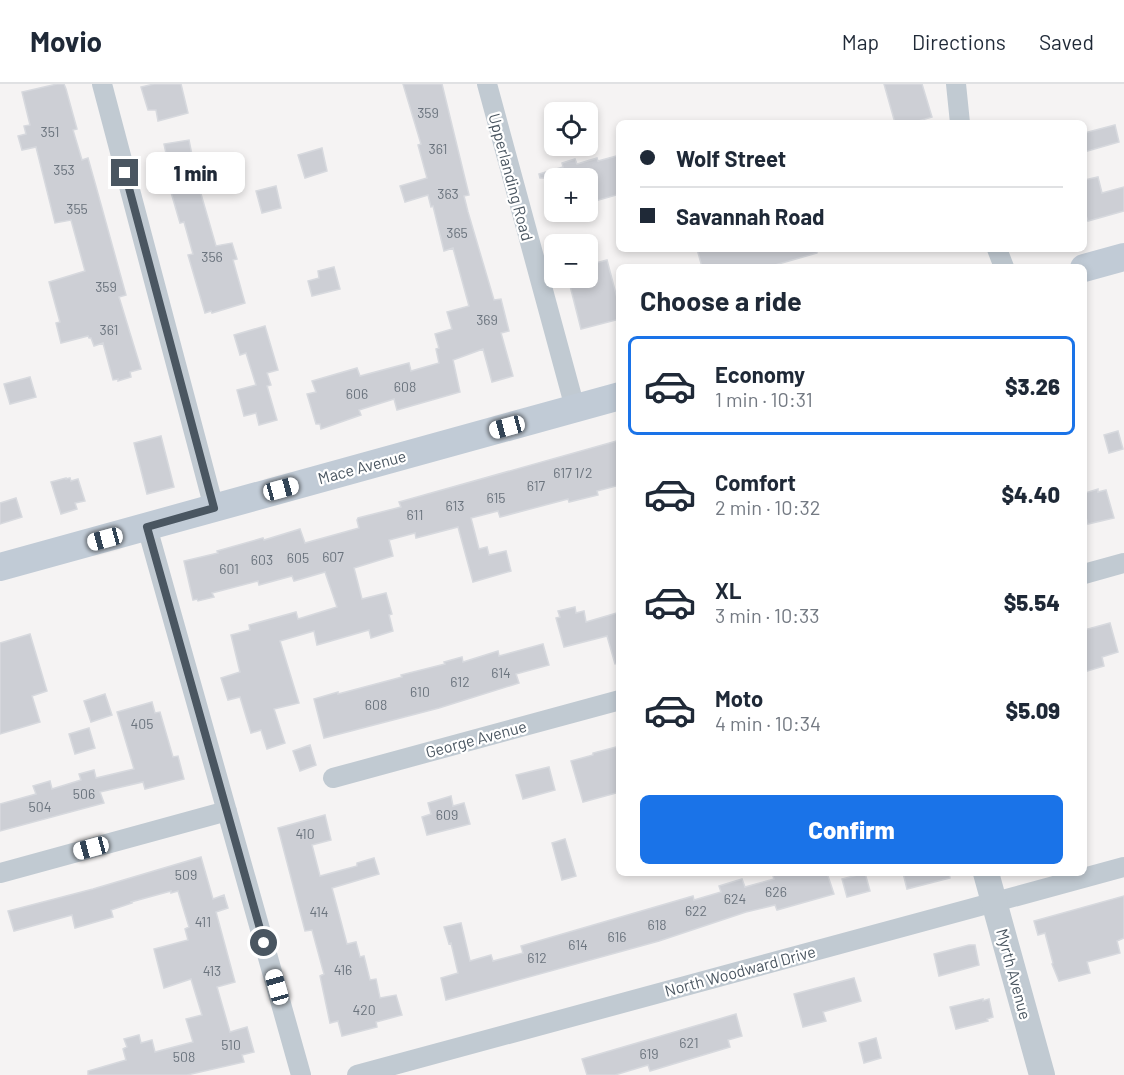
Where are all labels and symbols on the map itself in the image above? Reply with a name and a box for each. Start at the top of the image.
house number: 359 [417,104,439,121]
street label: Upperlanding Road [485,111,538,243]
house number: 351 [41,123,59,140]
house number: 361 [428,140,448,157]
callout: 1 min [146,152,245,194]
route end [111,159,138,186]
house number: 353 [53,161,75,178]
house number: 363 [437,185,459,202]
house number: 355 [66,200,88,217]
house number: 365 [446,224,468,241]
house number: 356 [201,248,223,265]
house number: 359 [95,278,117,295]
house number: 369 [476,311,498,328]
house number: 361 [99,321,119,338]
house number: 608 [394,378,416,395]
house number: 606 [346,385,368,402]
car [487,414,527,440]
street label: Mace Avenue [316,446,408,487]
house number: 617 1/2 [553,464,593,481]
car [261,476,301,502]
house number: 617 [527,477,546,494]
house number: 615 [486,489,506,506]
house number: 613 [445,497,465,514]
house number: 611 [407,506,423,523]
car [85,526,125,552]
house number: 607 [322,548,344,565]
house number: 605 [287,549,309,566]
house number: 603 [251,551,273,568]
house number: 601 [219,560,239,577]
house number: 614 [491,664,511,681]
house number: 612 [450,673,470,690]
house number: 610 [410,683,430,700]
house number: 608 [365,696,387,713]
house number: 405 [131,715,153,732]
street label: George Avenue [423,716,528,761]
house number: 506 [73,785,95,802]
house number: 504 [29,798,51,815]
house number: 609 [436,806,458,823]
house number: 410 [295,825,315,842]
car [71,835,111,861]
house number: 509 [175,866,197,883]
house number: 626 [765,883,787,900]
house number: 624 [724,890,746,907]
house number: 622 [685,902,707,919]
house number: 414 [309,903,329,920]
house number: 411 [195,913,211,930]
house number: 618 [647,916,667,933]
street label: Myrth Avenue [993,926,1036,1021]
house number: 616 [607,928,627,945]
route start [250,929,277,956]
house number: 614 [568,936,588,953]
street label: North Woodward Drive [662,941,817,1000]
house number: 612 [527,949,547,966]
house number: 416 [334,961,352,978]
house number: 413 [203,962,221,979]
car [263,967,291,1007]
house number: 420 [352,1001,376,1018]
house number: 621 [679,1034,699,1051]
house number: 510 [221,1036,241,1053]
house number: 619 [639,1045,659,1062]
house number: 508 [173,1048,195,1065]

